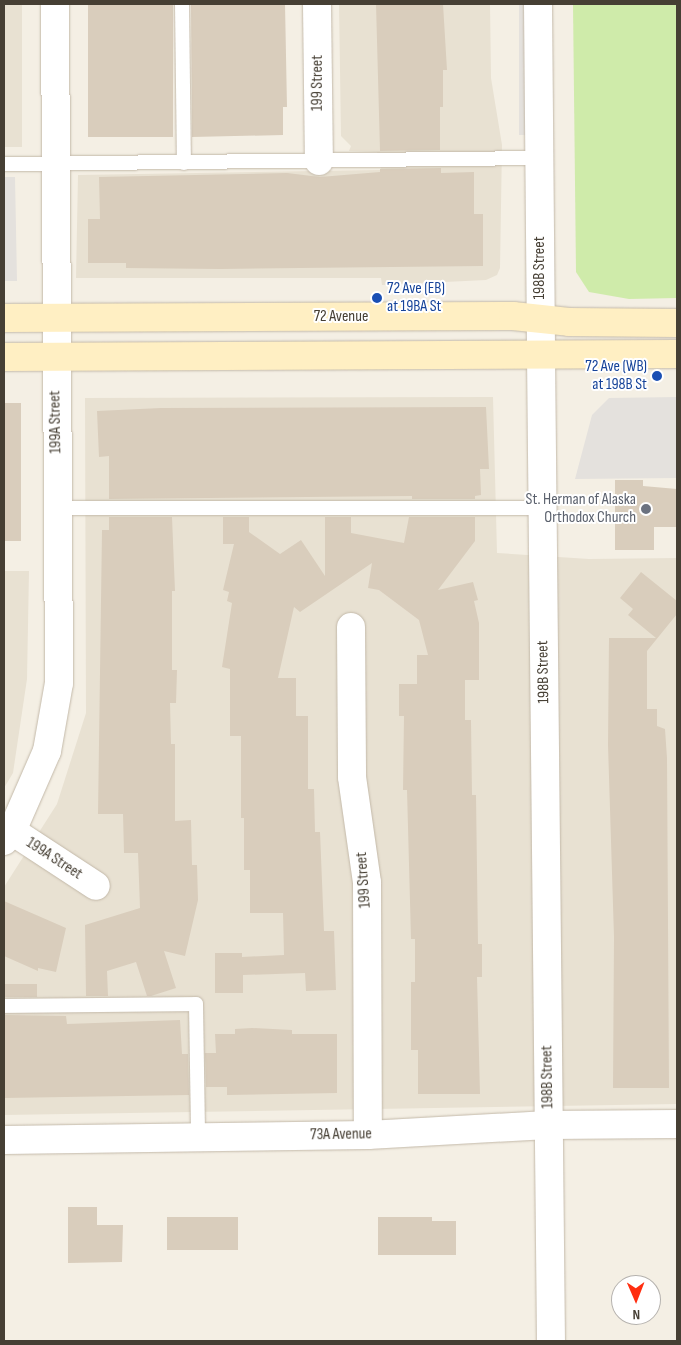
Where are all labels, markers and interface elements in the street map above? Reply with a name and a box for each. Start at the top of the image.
street label: 199 Street [308,55,328,111]
street label: 198B Street [530,236,550,300]
place label: 72 Ave (EB) at 19BA St [387,279,445,317]
marker: 72 Ave (EB) at 19BA St [371,292,383,304]
street label: 72 Avenue [314,307,368,327]
place label: 72 Ave (WB) at 198B St [585,357,647,395]
marker: 72 Ave (WB) at 198B St [651,370,663,382]
street label: 199A Street [46,390,66,454]
place label: St. Herman of Alaska Orthodox Church [526,490,636,528]
marker: St. Herman of Alaska Orthodox Church [640,503,652,515]
street label: 198B Street [534,640,554,704]
street label: 199A Street [22,834,86,884]
street label: 199 Street [352,851,376,909]
street label: 198B Street [538,1045,558,1109]
street label: 73A Avenue [310,1125,372,1145]
north arrow [611,1275,661,1325]
text: N [632,1306,640,1323]

